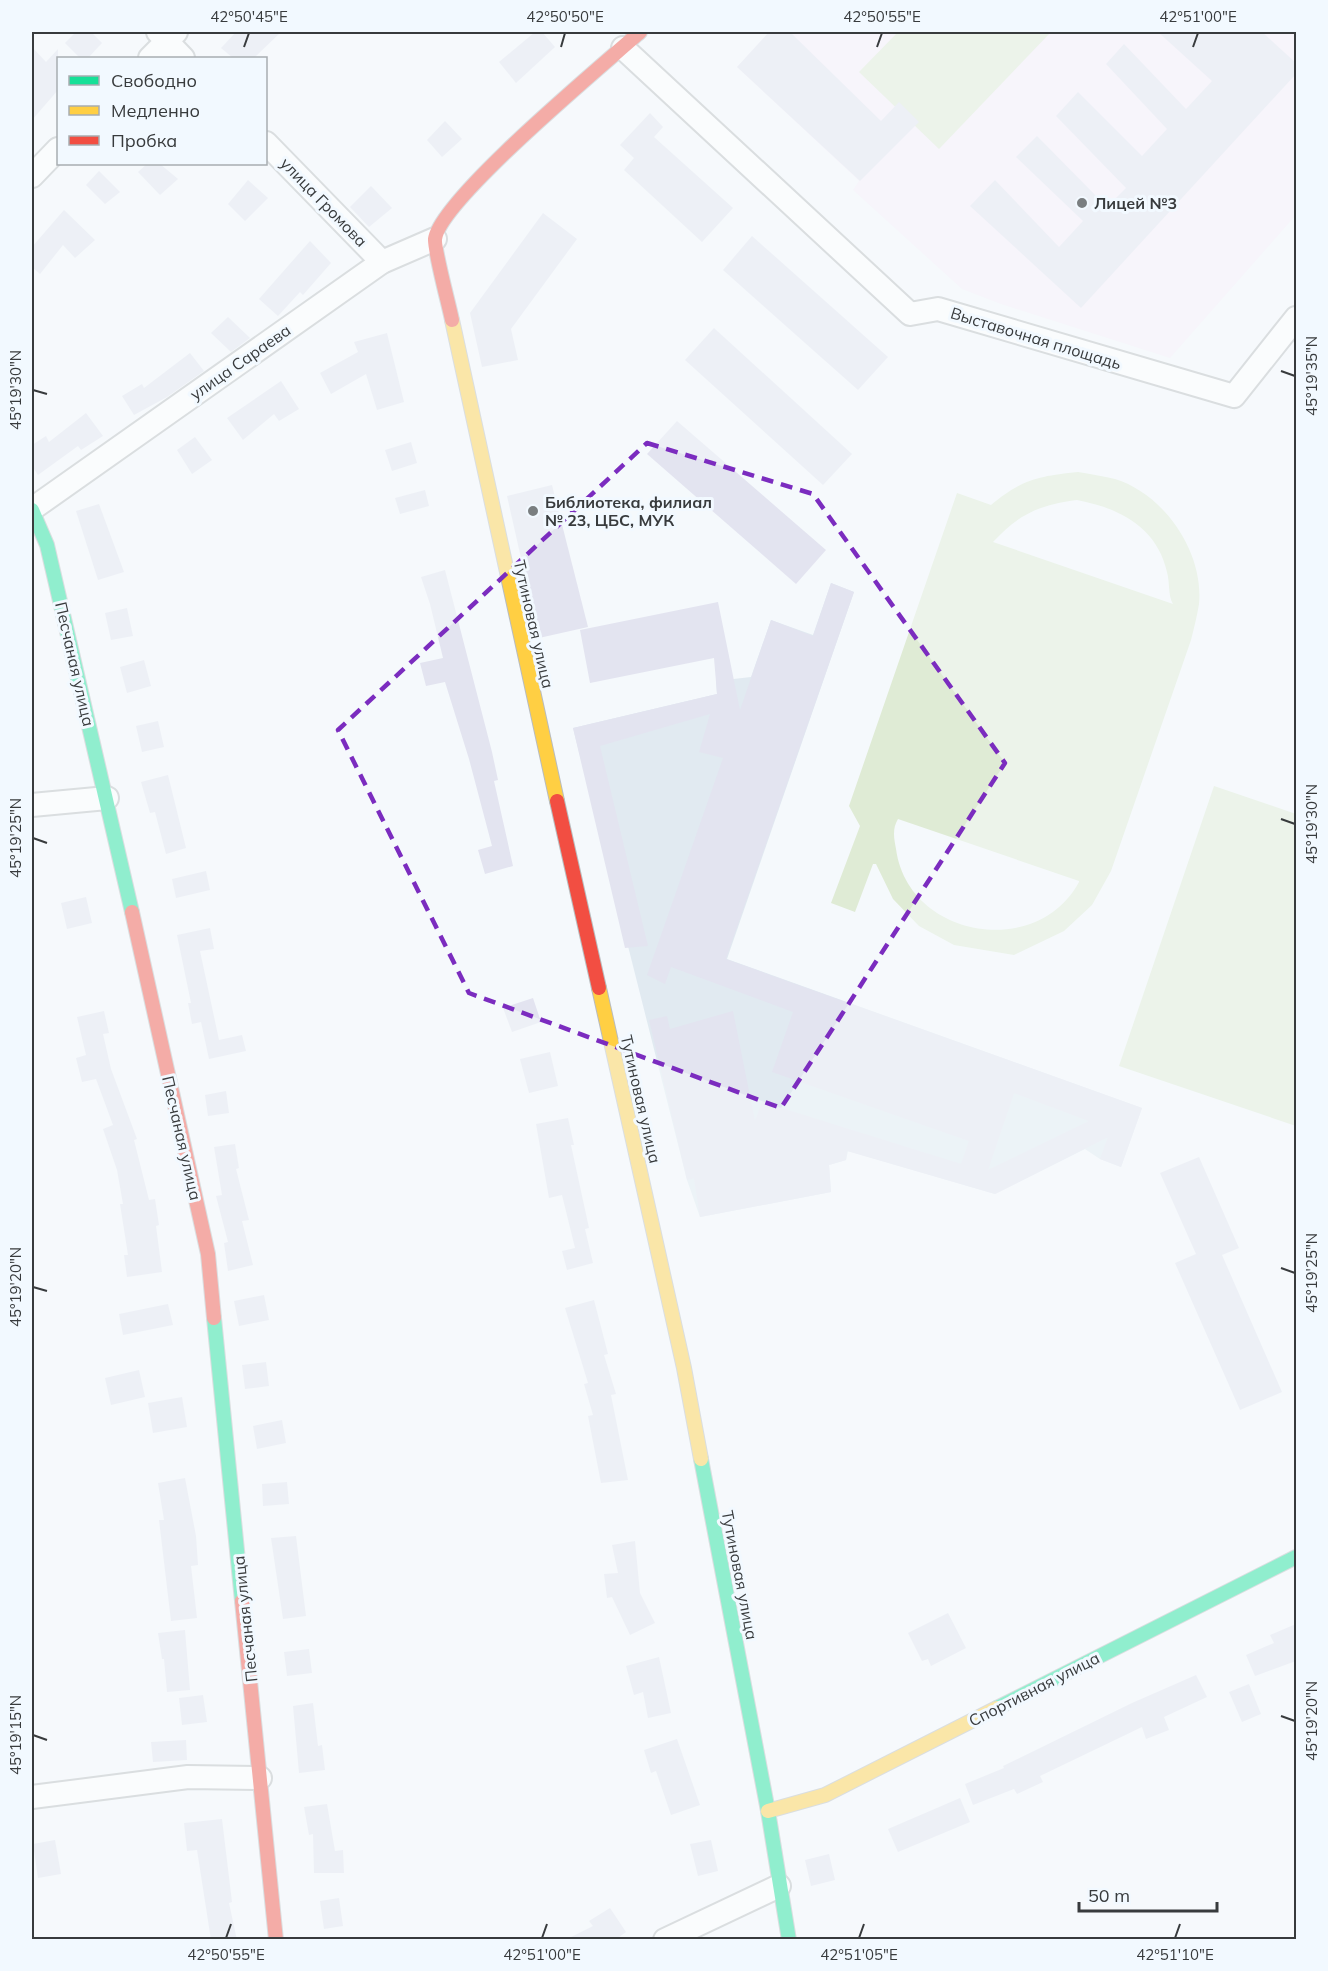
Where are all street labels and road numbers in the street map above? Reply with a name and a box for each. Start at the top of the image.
street label: улица Громова [276,153,372,251]
street label: Выставочная площадь [948,303,1124,374]
street label: улица Сараева [186,320,294,404]
street label: Тутиновая улица [510,558,558,690]
street label: Песчаная улица [51,600,99,728]
street label: Тутиновая улица [617,1033,665,1165]
street label: Песчаная улица [158,1074,206,1202]
street label: Тутиновая улица [718,1509,762,1641]
street label: Песчаная улица [228,1555,262,1683]
street label: Спортивная улица [965,1647,1103,1731]

